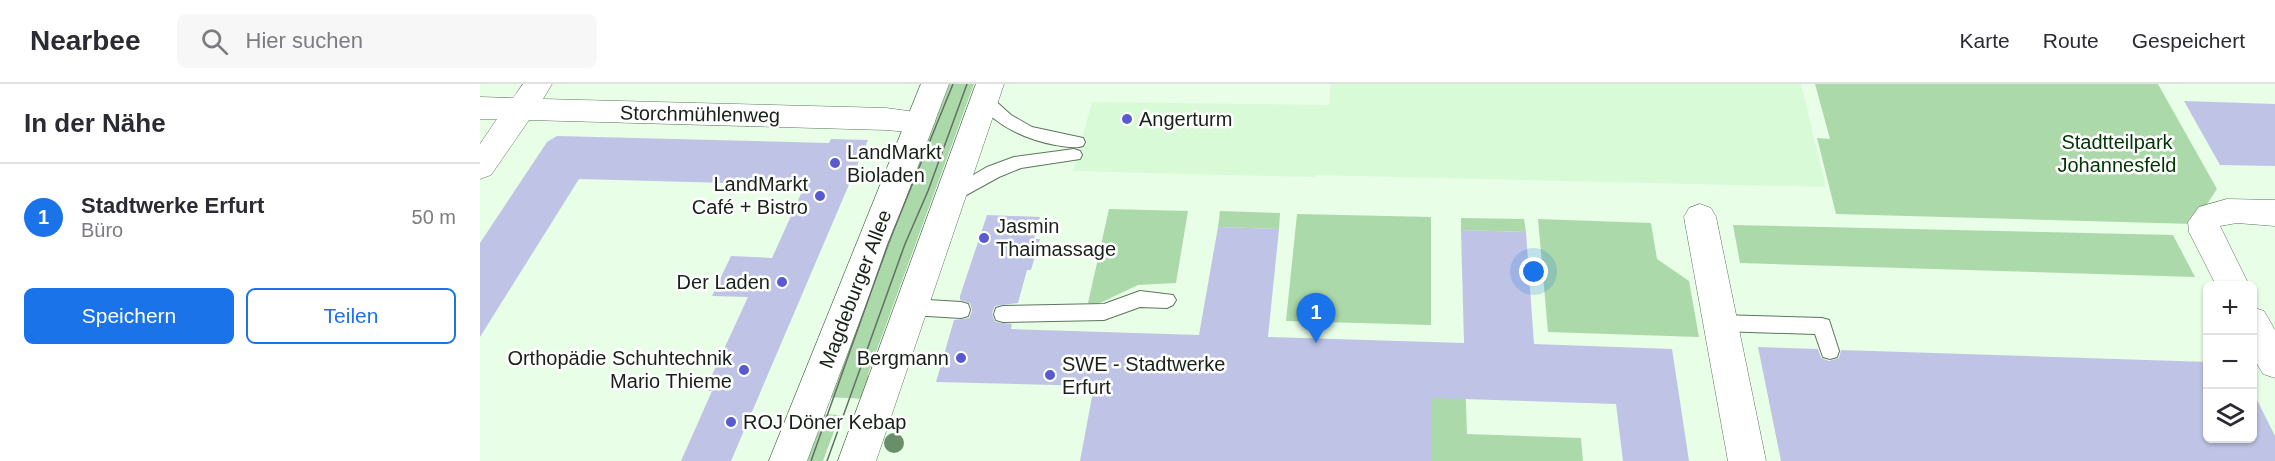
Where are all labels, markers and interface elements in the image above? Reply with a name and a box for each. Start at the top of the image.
search box [177,14,597,68]
text: Nearbee [30,25,141,56]
icon: search [198,25,231,58]
text: Hier suchen [246,28,363,53]
text: Karte [1960,29,2010,52]
text: Route [2043,29,2099,52]
text: Gespeichert [2132,29,2245,52]
street label: Storchmühlenweg [620,102,780,126]
text: In der Nähe [24,108,166,138]
place label: Angerturm [1139,108,1232,130]
marker: Angerturm [1120,112,1134,126]
park label: Stadtteilpark Johannesfeld [2058,131,2176,176]
place label: LandMarkt Bioladen [847,141,942,186]
marker: LandMarkt Bioladen [828,156,842,170]
place label: LandMarkt Café + Bistro [692,173,808,218]
marker: LandMarkt Café + Bistro [813,189,827,203]
text: Stadtwerke Erfurt [81,193,264,218]
text: 1 [38,206,49,228]
text: 50 m [412,206,456,228]
street label: Magdeburger Allee [815,207,895,371]
place label: Jasmin Thaimassage [996,215,1116,260]
text: Büro [81,219,123,241]
marker: Jasmin Thaimassage [977,231,991,245]
your location [1519,257,1548,286]
place label: Der Laden [677,271,770,293]
marker: Der Laden [775,275,789,289]
map controls [2203,281,2257,443]
button: + [2203,281,2257,335]
button: Speichern [24,288,234,344]
button: Teilen [246,288,456,344]
pin: 1 [1296,294,1336,343]
button: − [2203,335,2257,389]
place label: Orthopädie Schuhtechnik Mario Thieme [507,347,733,392]
place label: Bergmann [857,347,949,369]
marker: Bergmann [954,351,968,365]
place label: SWE - Stadtwerke Erfurt [1062,353,1225,398]
marker: Orthopädie Schuhtechnik Mario Thieme [737,363,751,377]
marker: SWE - Stadtwerke Erfurt [1043,368,1057,382]
button: layers [2203,389,2257,443]
place label: ROJ Döner Kebap [743,411,906,433]
marker: ROJ Döner Kebap [724,415,738,429]

